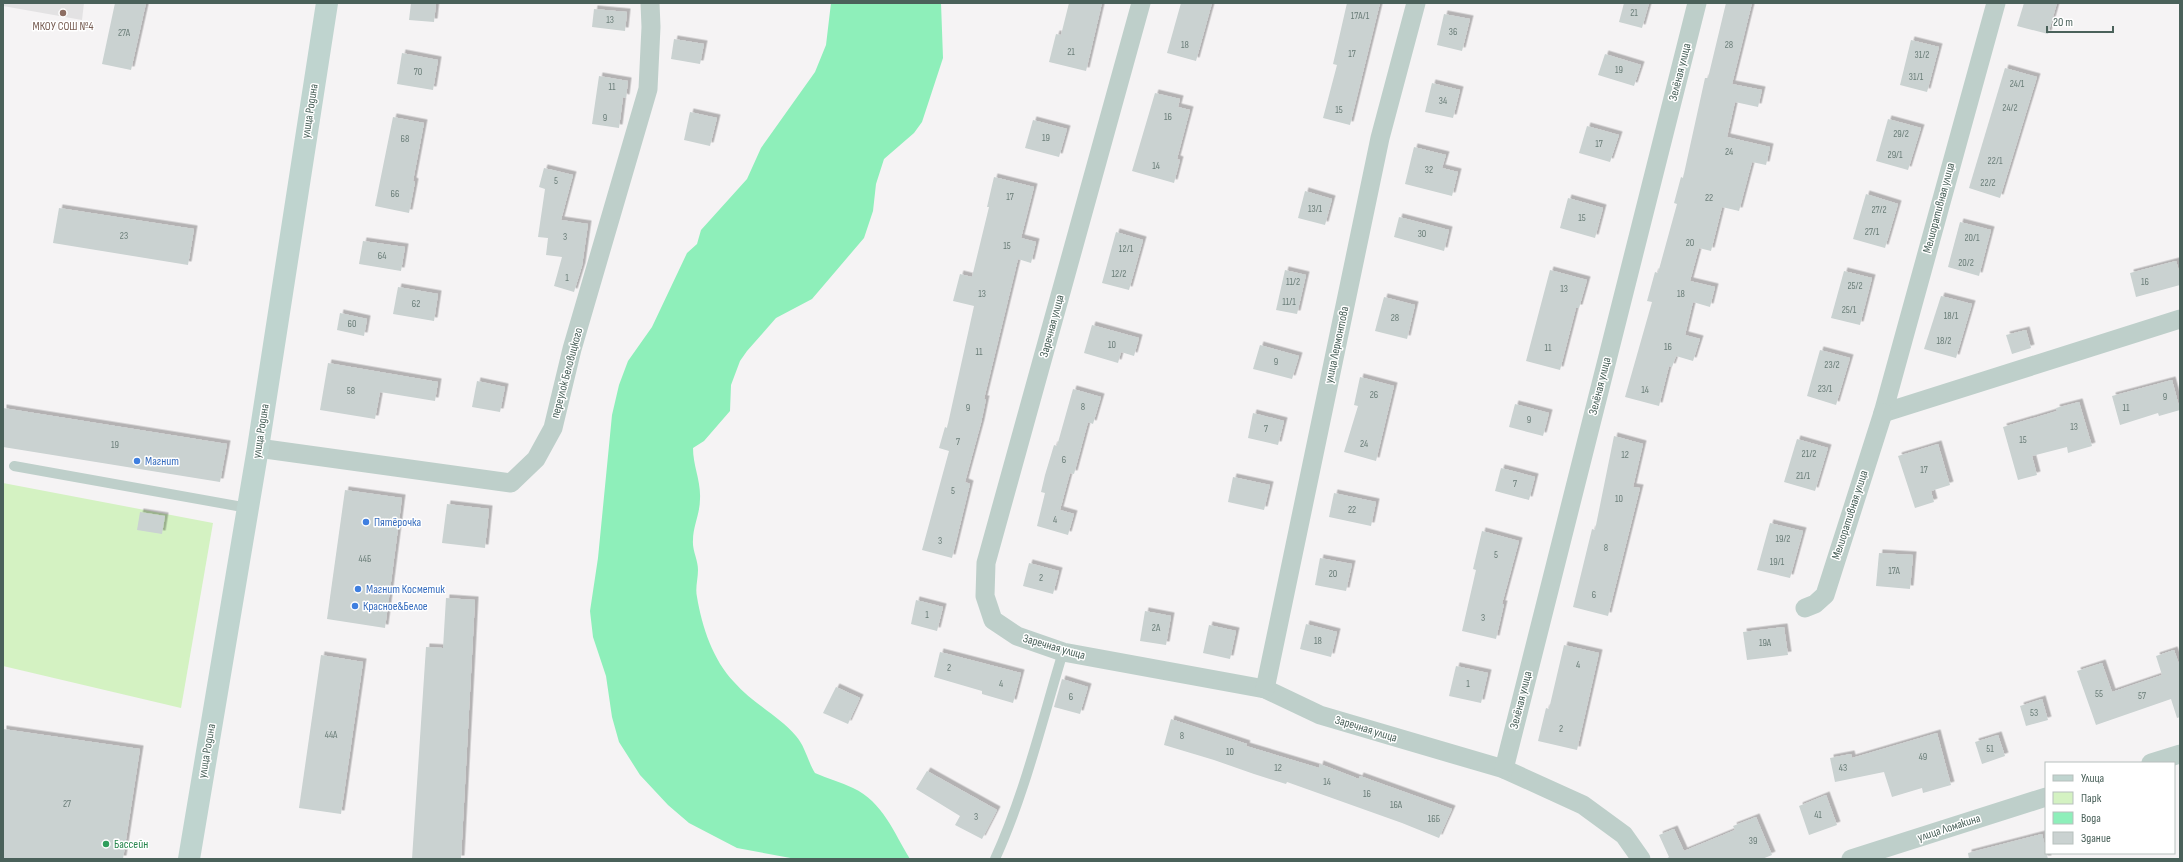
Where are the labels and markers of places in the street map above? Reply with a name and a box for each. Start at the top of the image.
marker: МКОУ СОШ №4 [58,8,68,18]
place label: МКОУ СОШ №4 [33,19,93,34]
place label: Магнит [145,454,179,469]
marker: Магнит [132,456,142,466]
place label: Пятёрочка [374,515,422,530]
marker: Пятёрочка [361,517,371,527]
place label: Магнит Косметик [366,582,445,597]
marker: Магнит Косметик [353,584,363,594]
place label: Красное&Белое [363,599,428,614]
marker: Красное&Белое [350,601,360,611]
place label: Бассейн [114,837,148,852]
marker: Бассейн [101,839,111,849]

